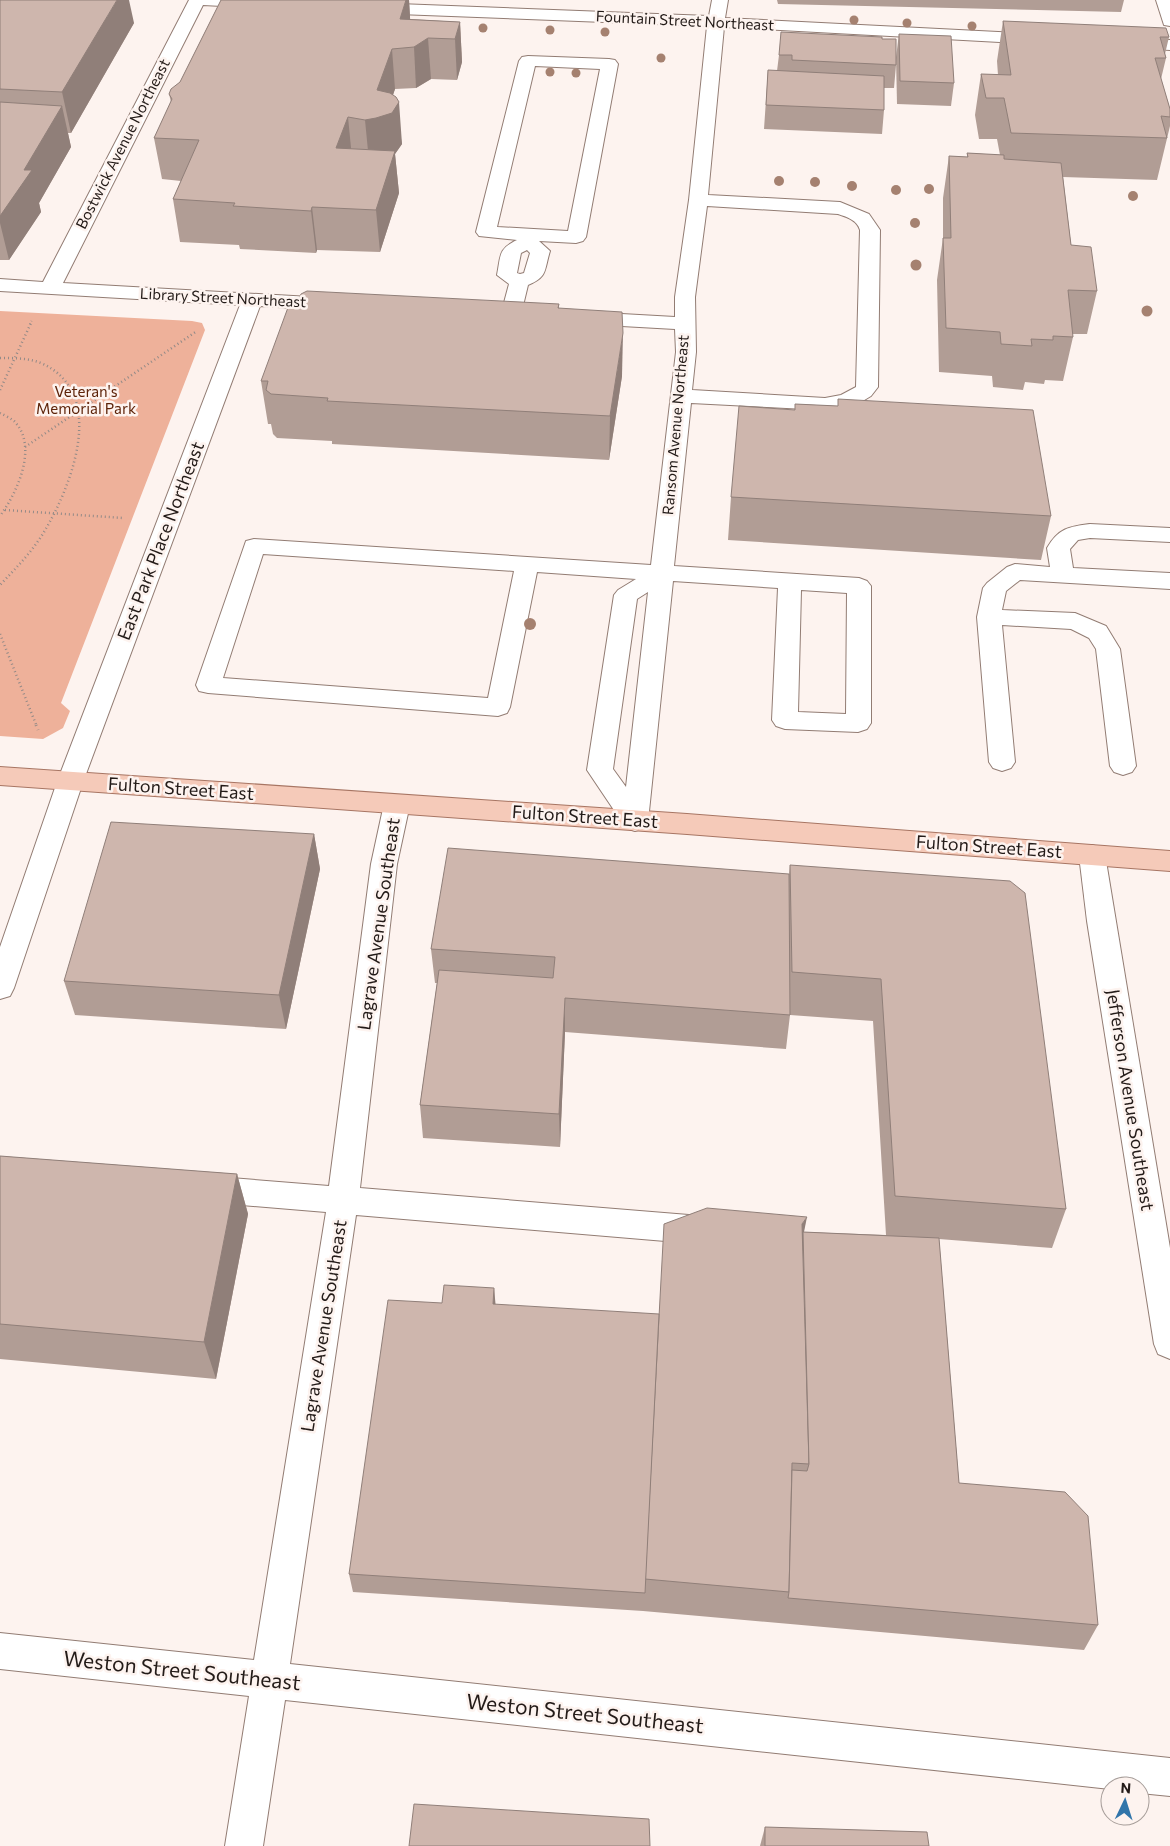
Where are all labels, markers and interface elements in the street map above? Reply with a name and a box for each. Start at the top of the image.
street label: Fountain Street Northeast [595,6,775,34]
street label: Bostwick Avenue Northeast [71,56,173,232]
street label: Library Street Northeast [139,284,307,310]
street label: Ransom Avenue Northeast [658,334,692,516]
park label: Veteran's Memorial Park [36,382,136,417]
street label: East Park Place Northeast [112,438,208,643]
street label: Fulton Street East [107,772,255,804]
street label: Fulton Street East [511,800,659,832]
street label: Lagrave Avenue Southeast [352,816,404,1032]
street label: Fulton Street East [915,830,1063,862]
street label: Jefferson Avenue Southeast [1103,988,1159,1212]
street label: Lagrave Avenue Southeast [295,1218,351,1433]
street label: Weston Street Southeast [62,1645,302,1694]
street label: Weston Street Southeast [465,1688,705,1737]
north arrow [1100,1776,1150,1826]
text: N [1120,1779,1132,1796]

